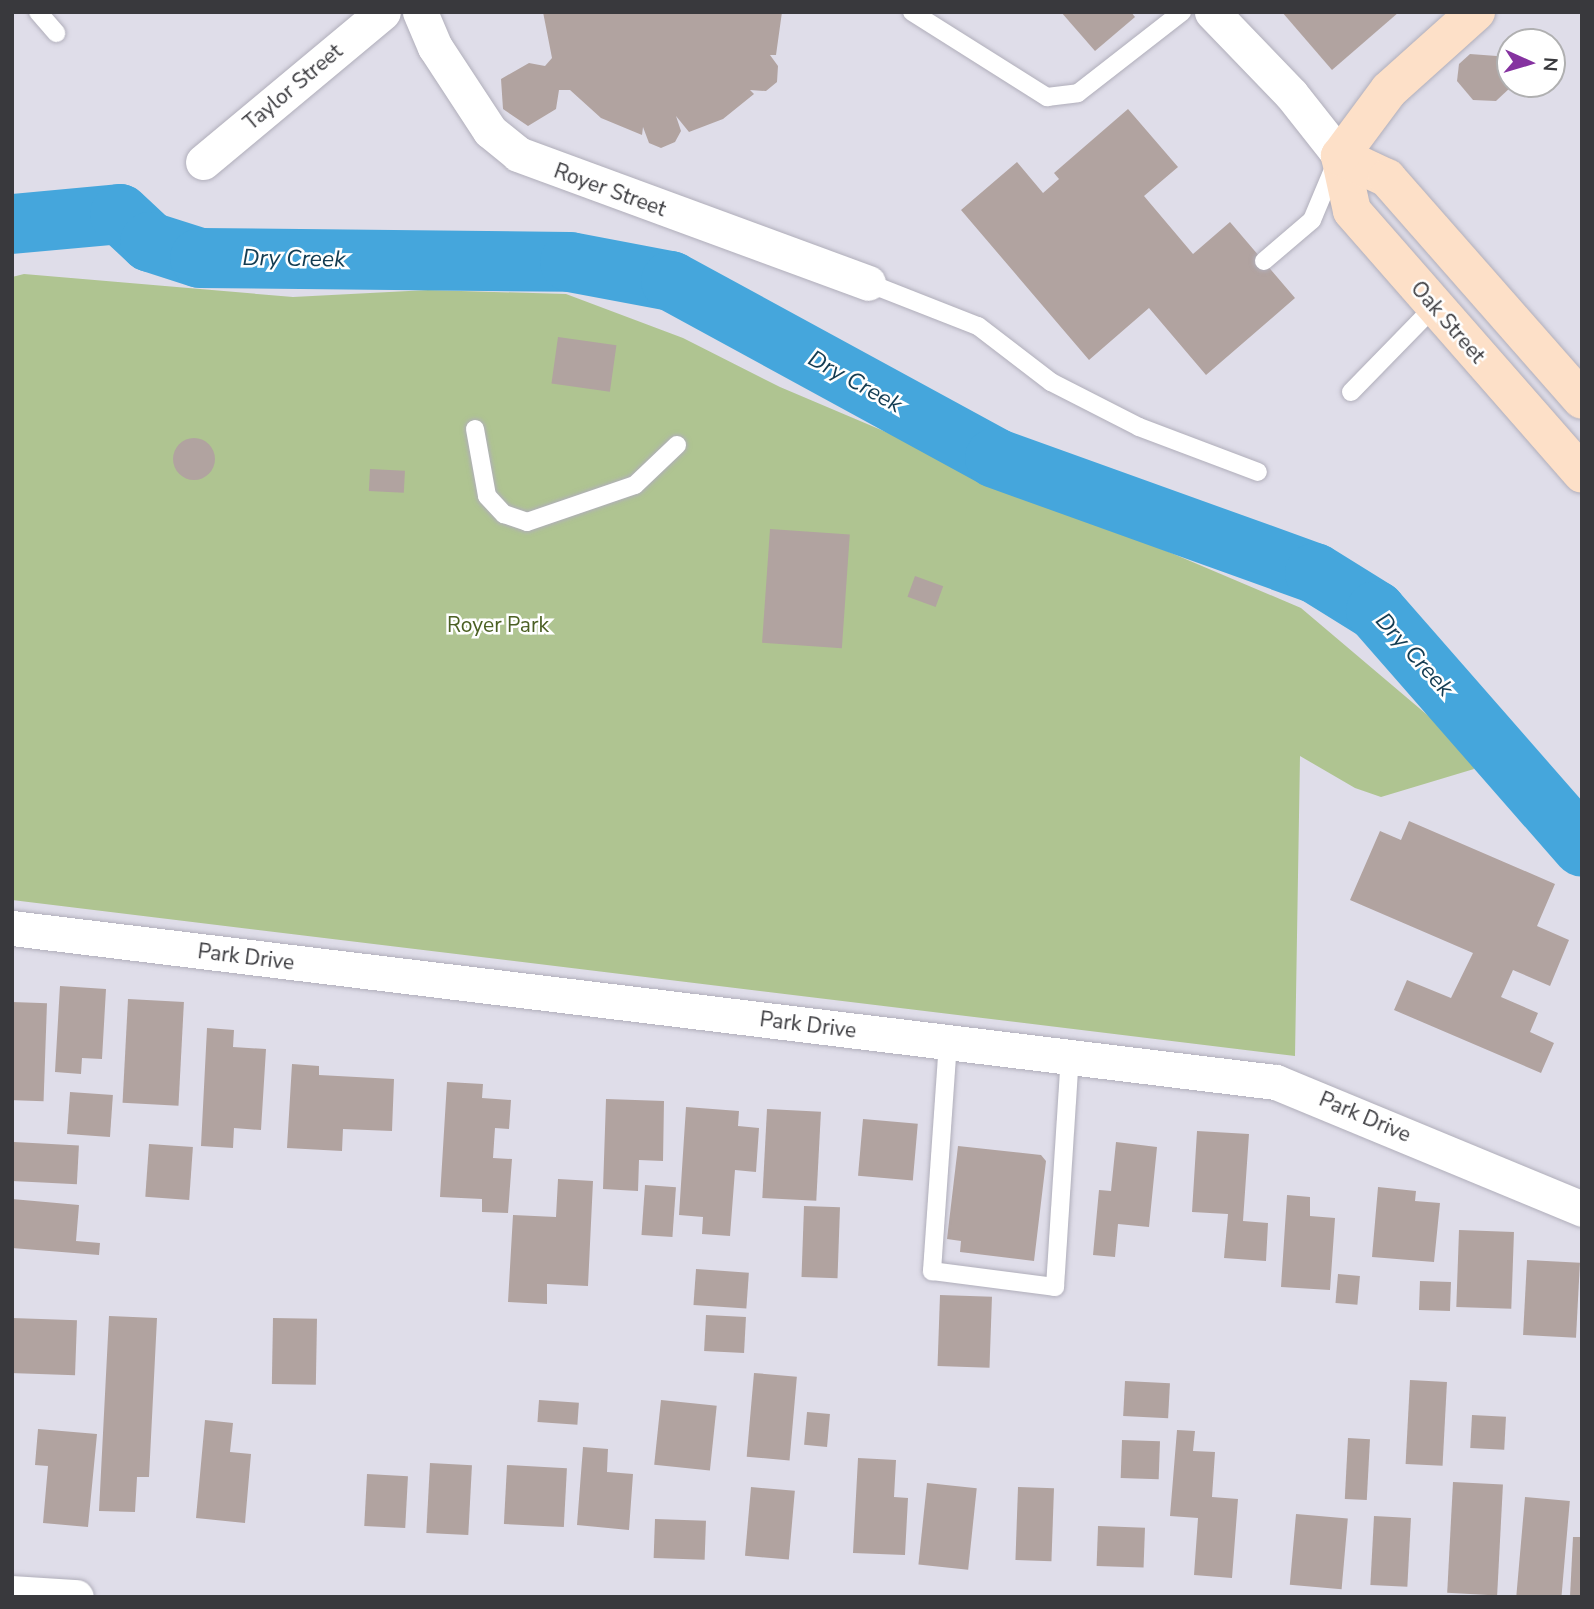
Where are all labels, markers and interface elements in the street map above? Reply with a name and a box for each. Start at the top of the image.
north arrow [1496,28,1566,98]
street label: Taylor Street [239,39,347,135]
text: N [1536,56,1563,72]
street label: Royer Street [551,158,669,222]
water label: Dry Creek [242,244,346,274]
street label: Oak Street [1406,276,1490,368]
water label: Dry Creek [803,345,907,419]
water label: Dry Creek [1369,607,1459,703]
park label: Royer Park [447,612,549,638]
street label: Park Drive [196,939,296,975]
street label: Park Drive [758,1007,858,1043]
street label: Park Drive [1315,1086,1415,1148]

